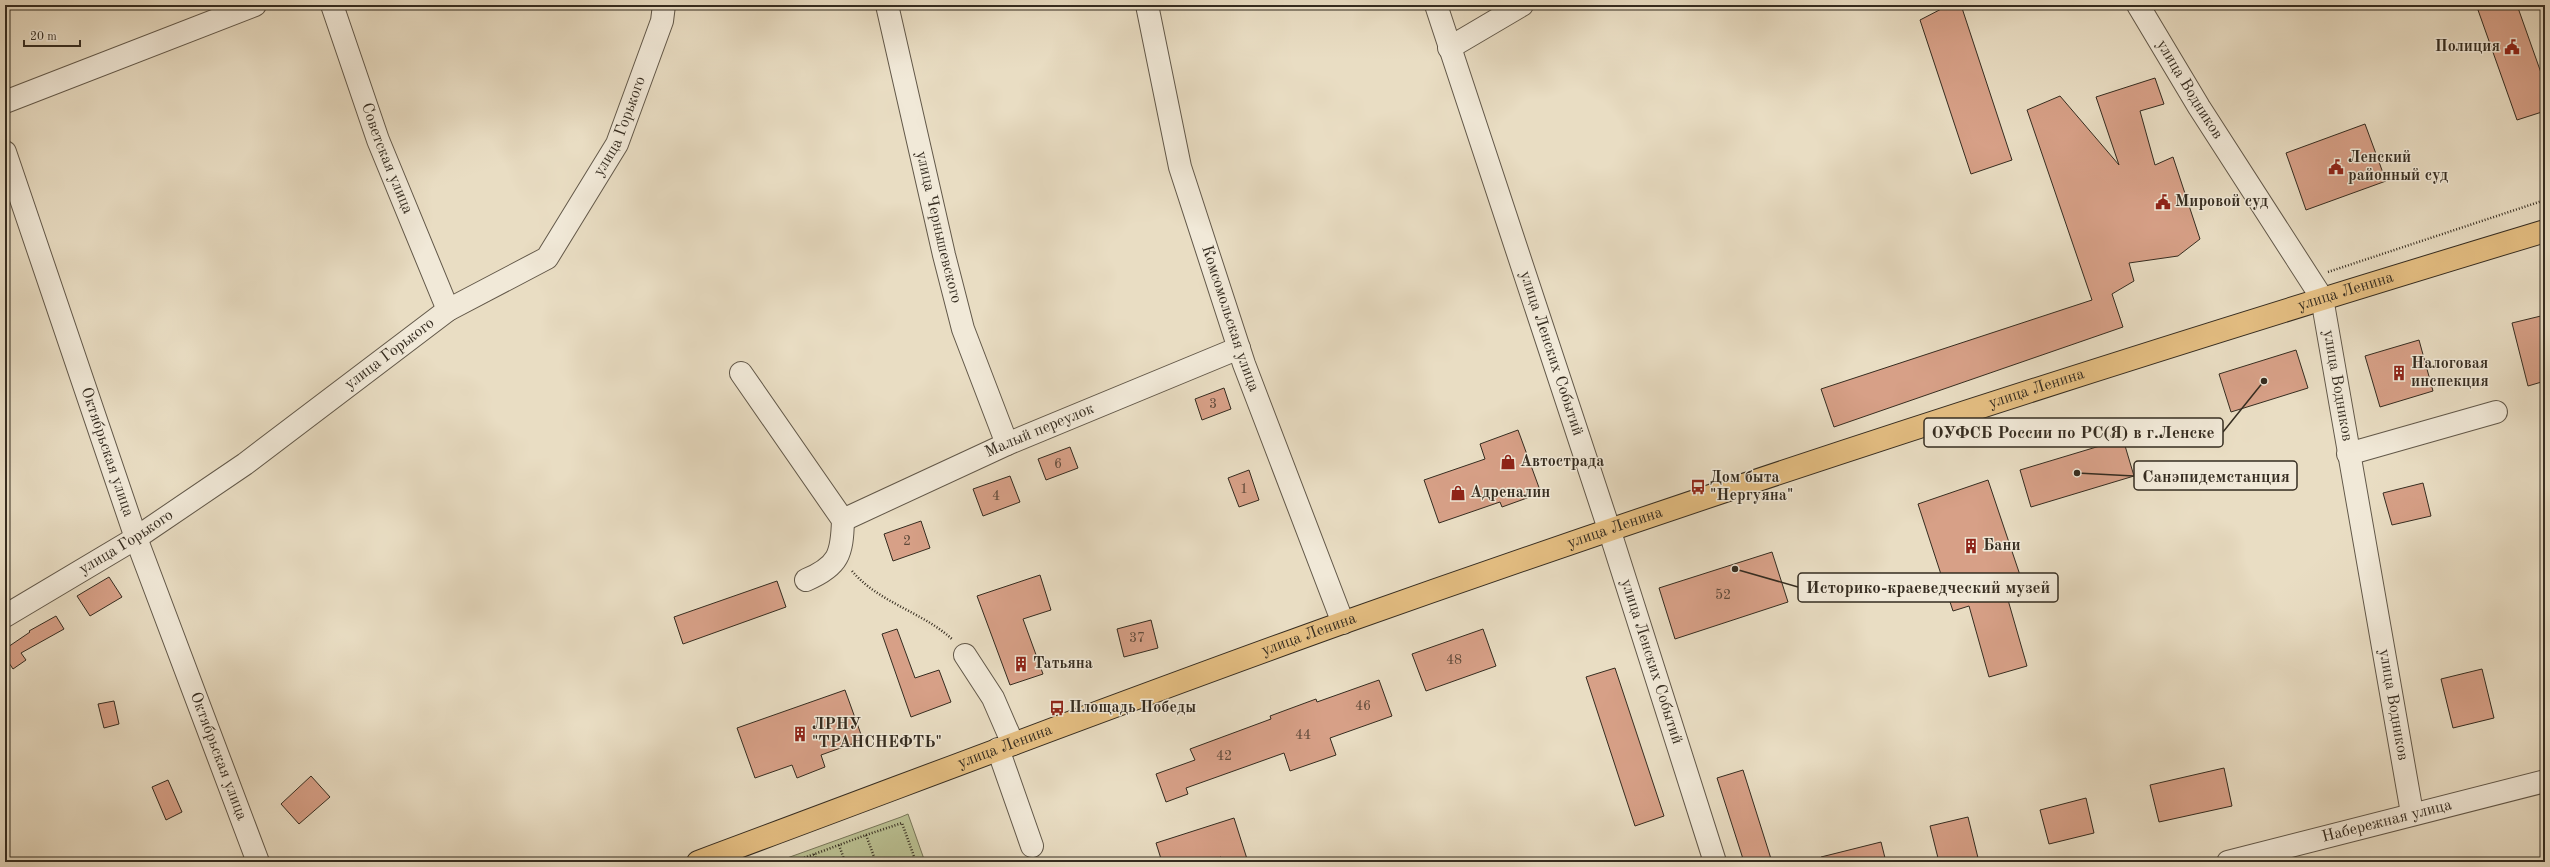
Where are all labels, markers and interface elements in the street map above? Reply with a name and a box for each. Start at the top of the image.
scale bar [24,22,80,48]
text: 20 m [30,31,57,43]
street label: улица Водников [2153,37,2226,142]
public building icon: Полиция [2503,38,2521,56]
place label: Полиция [2435,39,2500,55]
street label: улица Горького [591,74,649,179]
street label: Советская улица [358,101,416,217]
street label: улица Чернышевского [913,150,964,305]
place label: Ленский районный суд [2348,150,2448,184]
public building icon: Ленский районный суд [2327,158,2345,176]
public building icon: Мировой суд [2154,193,2172,211]
place label: Мировой суд [2175,194,2268,210]
street label: Комсомольская улица [1198,244,1262,394]
street label: улица Ленских Событий [1516,269,1586,438]
street label: улица Ленина [2296,270,2396,314]
street label: улица Горького [342,315,438,393]
street label: улица Водников [2320,329,2355,443]
place label: Налоговая инспекция [2411,356,2489,390]
building icon: Налоговая инспекция [2390,364,2408,382]
street label: улица Ленина [1987,366,2087,412]
street label: Октябрьская улица [78,385,136,519]
house number: 3 [1209,397,1217,411]
street label: Малый переулок [983,401,1096,461]
callout: ОУФСБ России по РС(Я) в г.Ленске [1924,418,2223,447]
text: ОУФСБ России по РС(Я) в г.Ленске [1932,425,2214,442]
shop icon: Автострада [1499,453,1517,471]
place label: Автострада [1520,454,1604,470]
house number: 6 [1054,457,1062,471]
callout: Санэпидемстанция [2134,461,2297,490]
text: Санэпидемстанция [2142,469,2290,486]
place label: Дом быта "Нергуяна" [1710,470,1793,504]
bus stop icon: Дом быта "Нергуяна" [1689,478,1707,496]
house number: 1 [1240,482,1248,496]
shop icon: Адреналин [1449,484,1467,502]
place label: Адреналин [1470,485,1550,501]
house number: 4 [992,489,1000,503]
street label: улица Ленина [1565,505,1665,552]
street label: улица Горького [77,507,176,578]
house number: 2 [903,534,911,548]
building icon: Бани [1962,537,1980,555]
place label: Бани [1983,538,2021,554]
callout: Историко-краеведческий музей [1798,573,2058,602]
street label: улица Ленских Событий [1617,577,1685,746]
text: Историко-краеведческий музей [1806,580,2051,597]
house number: 52 [1715,588,1731,602]
street label: улица Ленина [1260,610,1359,659]
house number: 37 [1129,631,1145,645]
street label: улица Водников [2375,648,2411,762]
house number: 48 [1446,653,1462,667]
building icon: Татьяна [1012,655,1030,673]
place label: Татьяна [1033,656,1093,672]
street label: Октябрьская улица [187,690,250,823]
bus stop icon: Площадь Победы [1048,699,1066,717]
house number: 46 [1355,699,1371,713]
place label: Площадь Победы [1069,700,1196,716]
place label: ЛРНУ "ТРАНСНЕФТЬ" [812,717,942,751]
street label: улица Ленина [956,722,1055,772]
building icon: ЛРНУ "ТРАНСНЕФТЬ" [791,725,809,743]
house number: 44 [1295,728,1311,742]
house number: 42 [1216,749,1232,763]
street label: Набережная улица [2320,797,2454,846]

